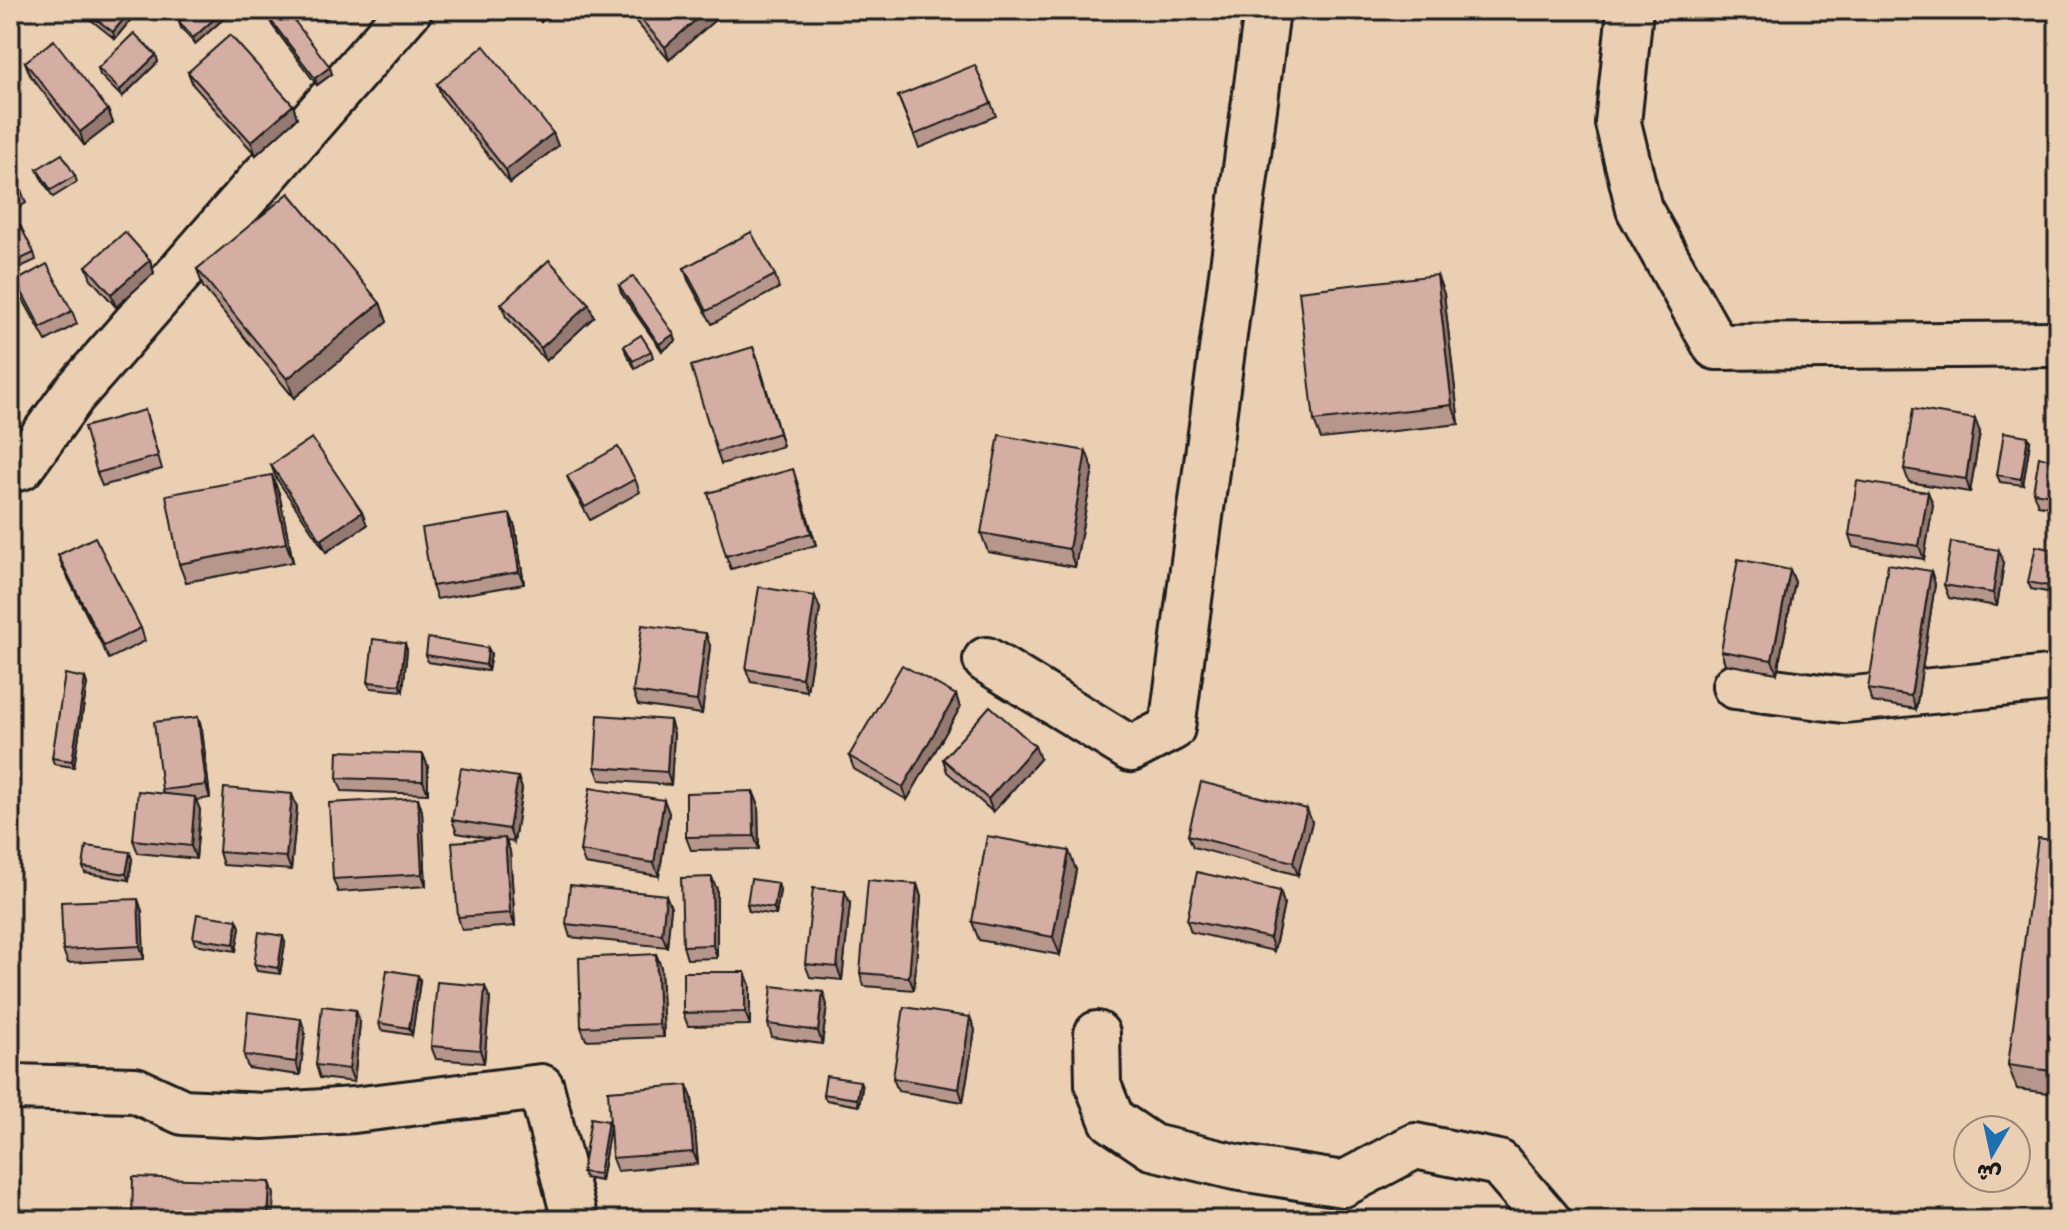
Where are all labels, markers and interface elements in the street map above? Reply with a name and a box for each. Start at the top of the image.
north arrow [1952,1114,2032,1194]
text: ش [1975,1155,2003,1189]

